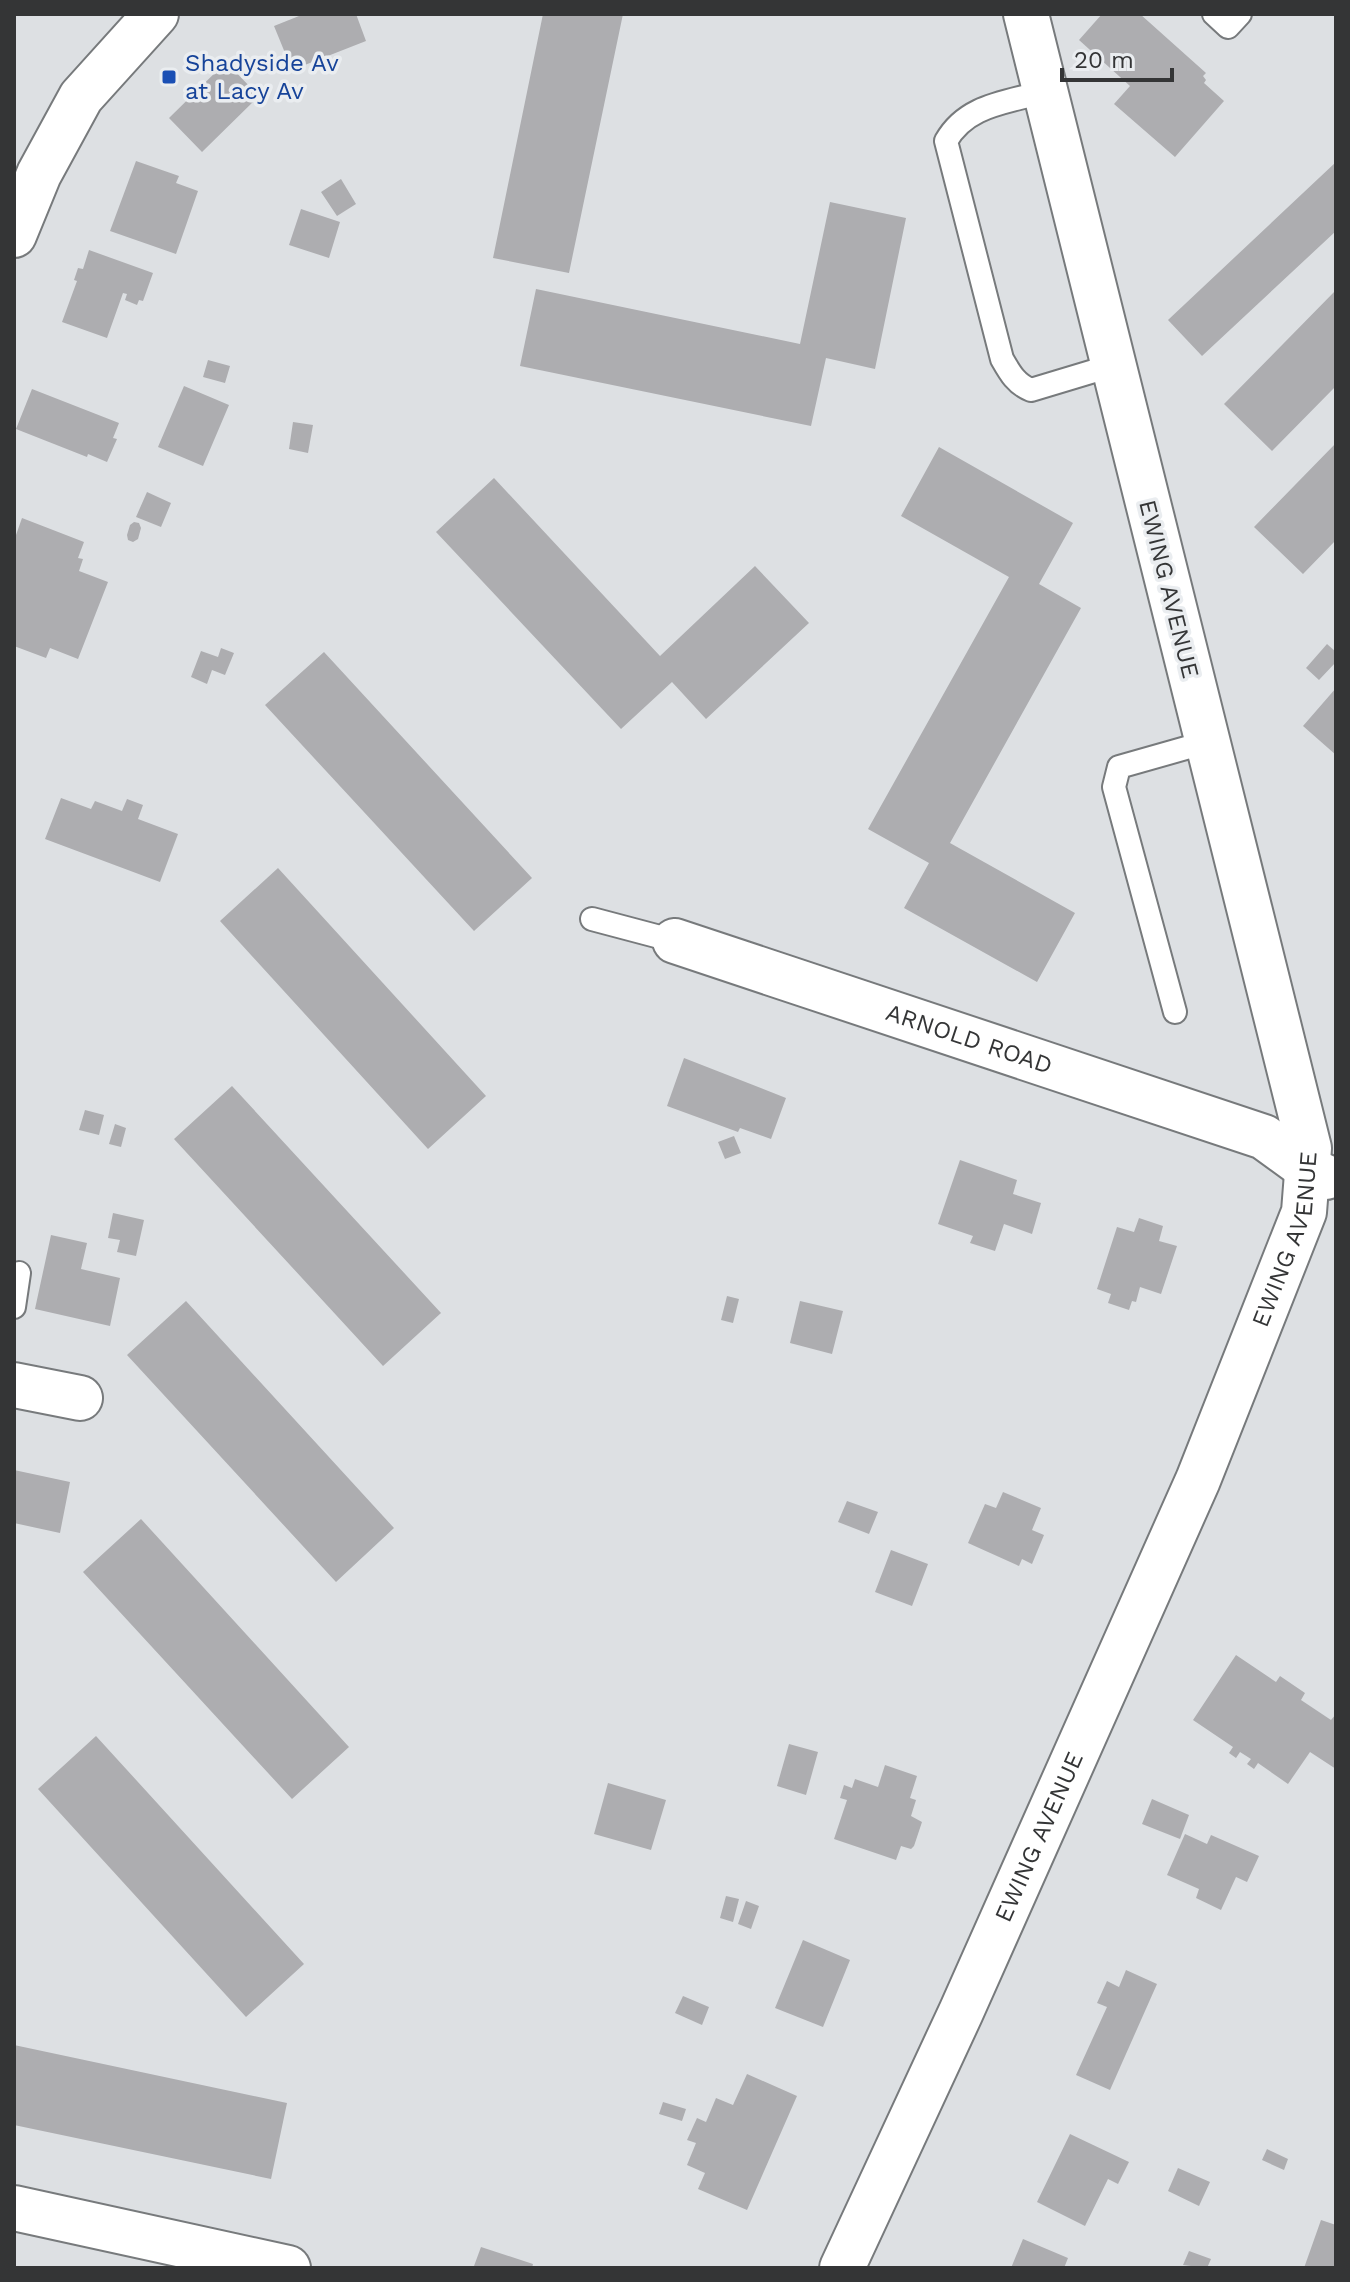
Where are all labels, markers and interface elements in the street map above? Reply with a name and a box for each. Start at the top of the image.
scale bar [1062,32,1172,82]
text: 20 m [1074,46,1134,74]
place label: Shadyside Av at Lacy Av [185,49,339,105]
marker: Shadyside Av at Lacy Av [160,68,178,86]
street label: EWING AVENUE [1133,497,1205,681]
street label: ARNOLD ROAD [882,998,1056,1080]
street label: EWING AVENUE [1246,1151,1323,1331]
street label: EWING AVENUE [989,1748,1089,1926]

